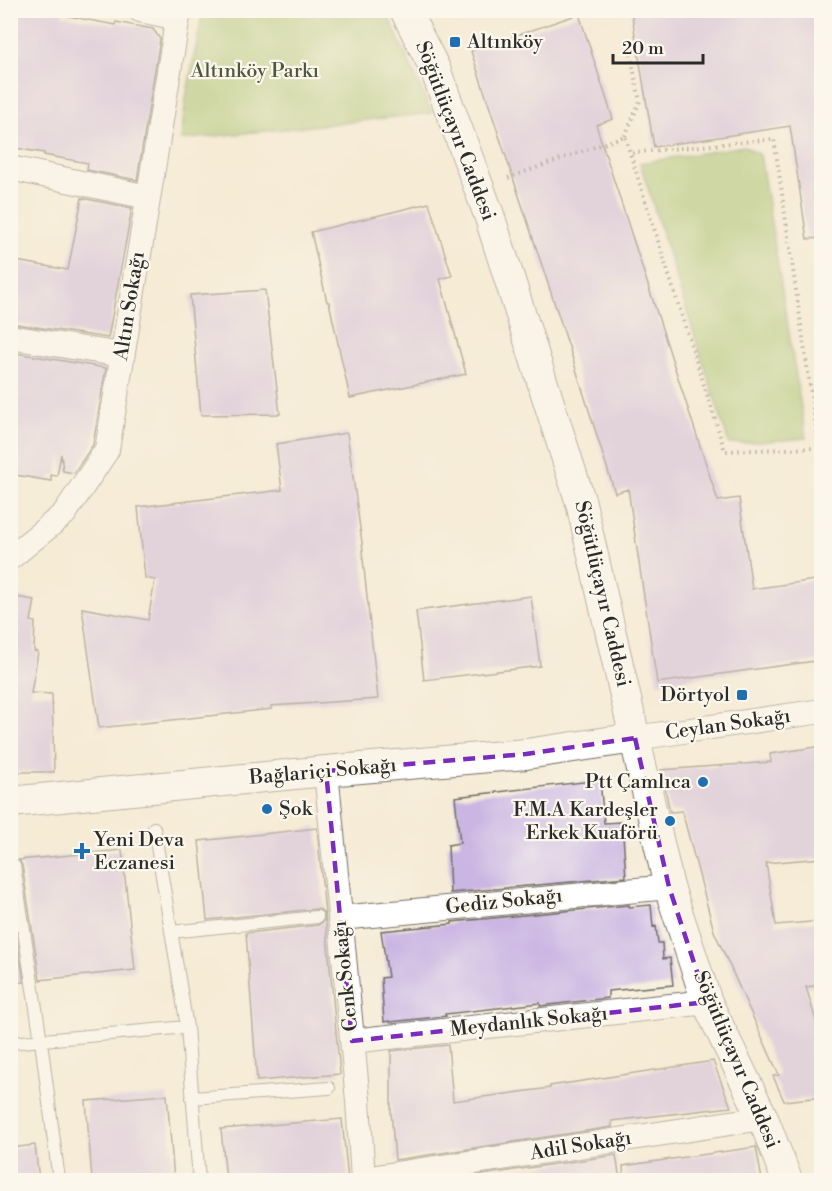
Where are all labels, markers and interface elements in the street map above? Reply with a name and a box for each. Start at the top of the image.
scale bar [613,27,703,65]
place label: Altınköy [466,30,543,55]
marker: Altınköy [448,35,462,49]
text: 20 m [622,37,664,60]
street label: Söğütlüçayır Caddesi [409,38,501,225]
park label: Altınköy Parkı [190,59,320,84]
street label: Altın Sokağı [109,249,151,363]
street label: Söğütlüçayır Caddesi [568,498,636,690]
place label: Dörtyol [660,683,730,708]
marker: Dörtyol [735,688,749,702]
street label: Ceylan Sokağı [664,704,793,746]
street label: Bağlariçi Sokağı [247,753,398,791]
place label: Ptt Çamlıca [585,770,692,795]
marker: Ptt Çamlıca [696,775,710,789]
place label: Şok [279,797,314,822]
place label: F.M.A Kardeşler Erkek Kuaförü [513,798,659,846]
marker: Şok [260,802,274,816]
marker: F.M.A Kardeşler Erkek Kuaförü [663,814,677,828]
place label: Yeni Deva Eczanesi [93,828,185,876]
marker: Yeni Deva Eczanesi [75,844,89,858]
street label: Gediz Sokağı [444,883,564,921]
street label: Cenk Sokağı [328,919,364,1033]
street label: Söğütlüçayır Caddesi [687,968,785,1153]
street label: Meydanlık Sokağı [449,1001,609,1043]
street label: Adil Sokağı [528,1126,634,1167]

